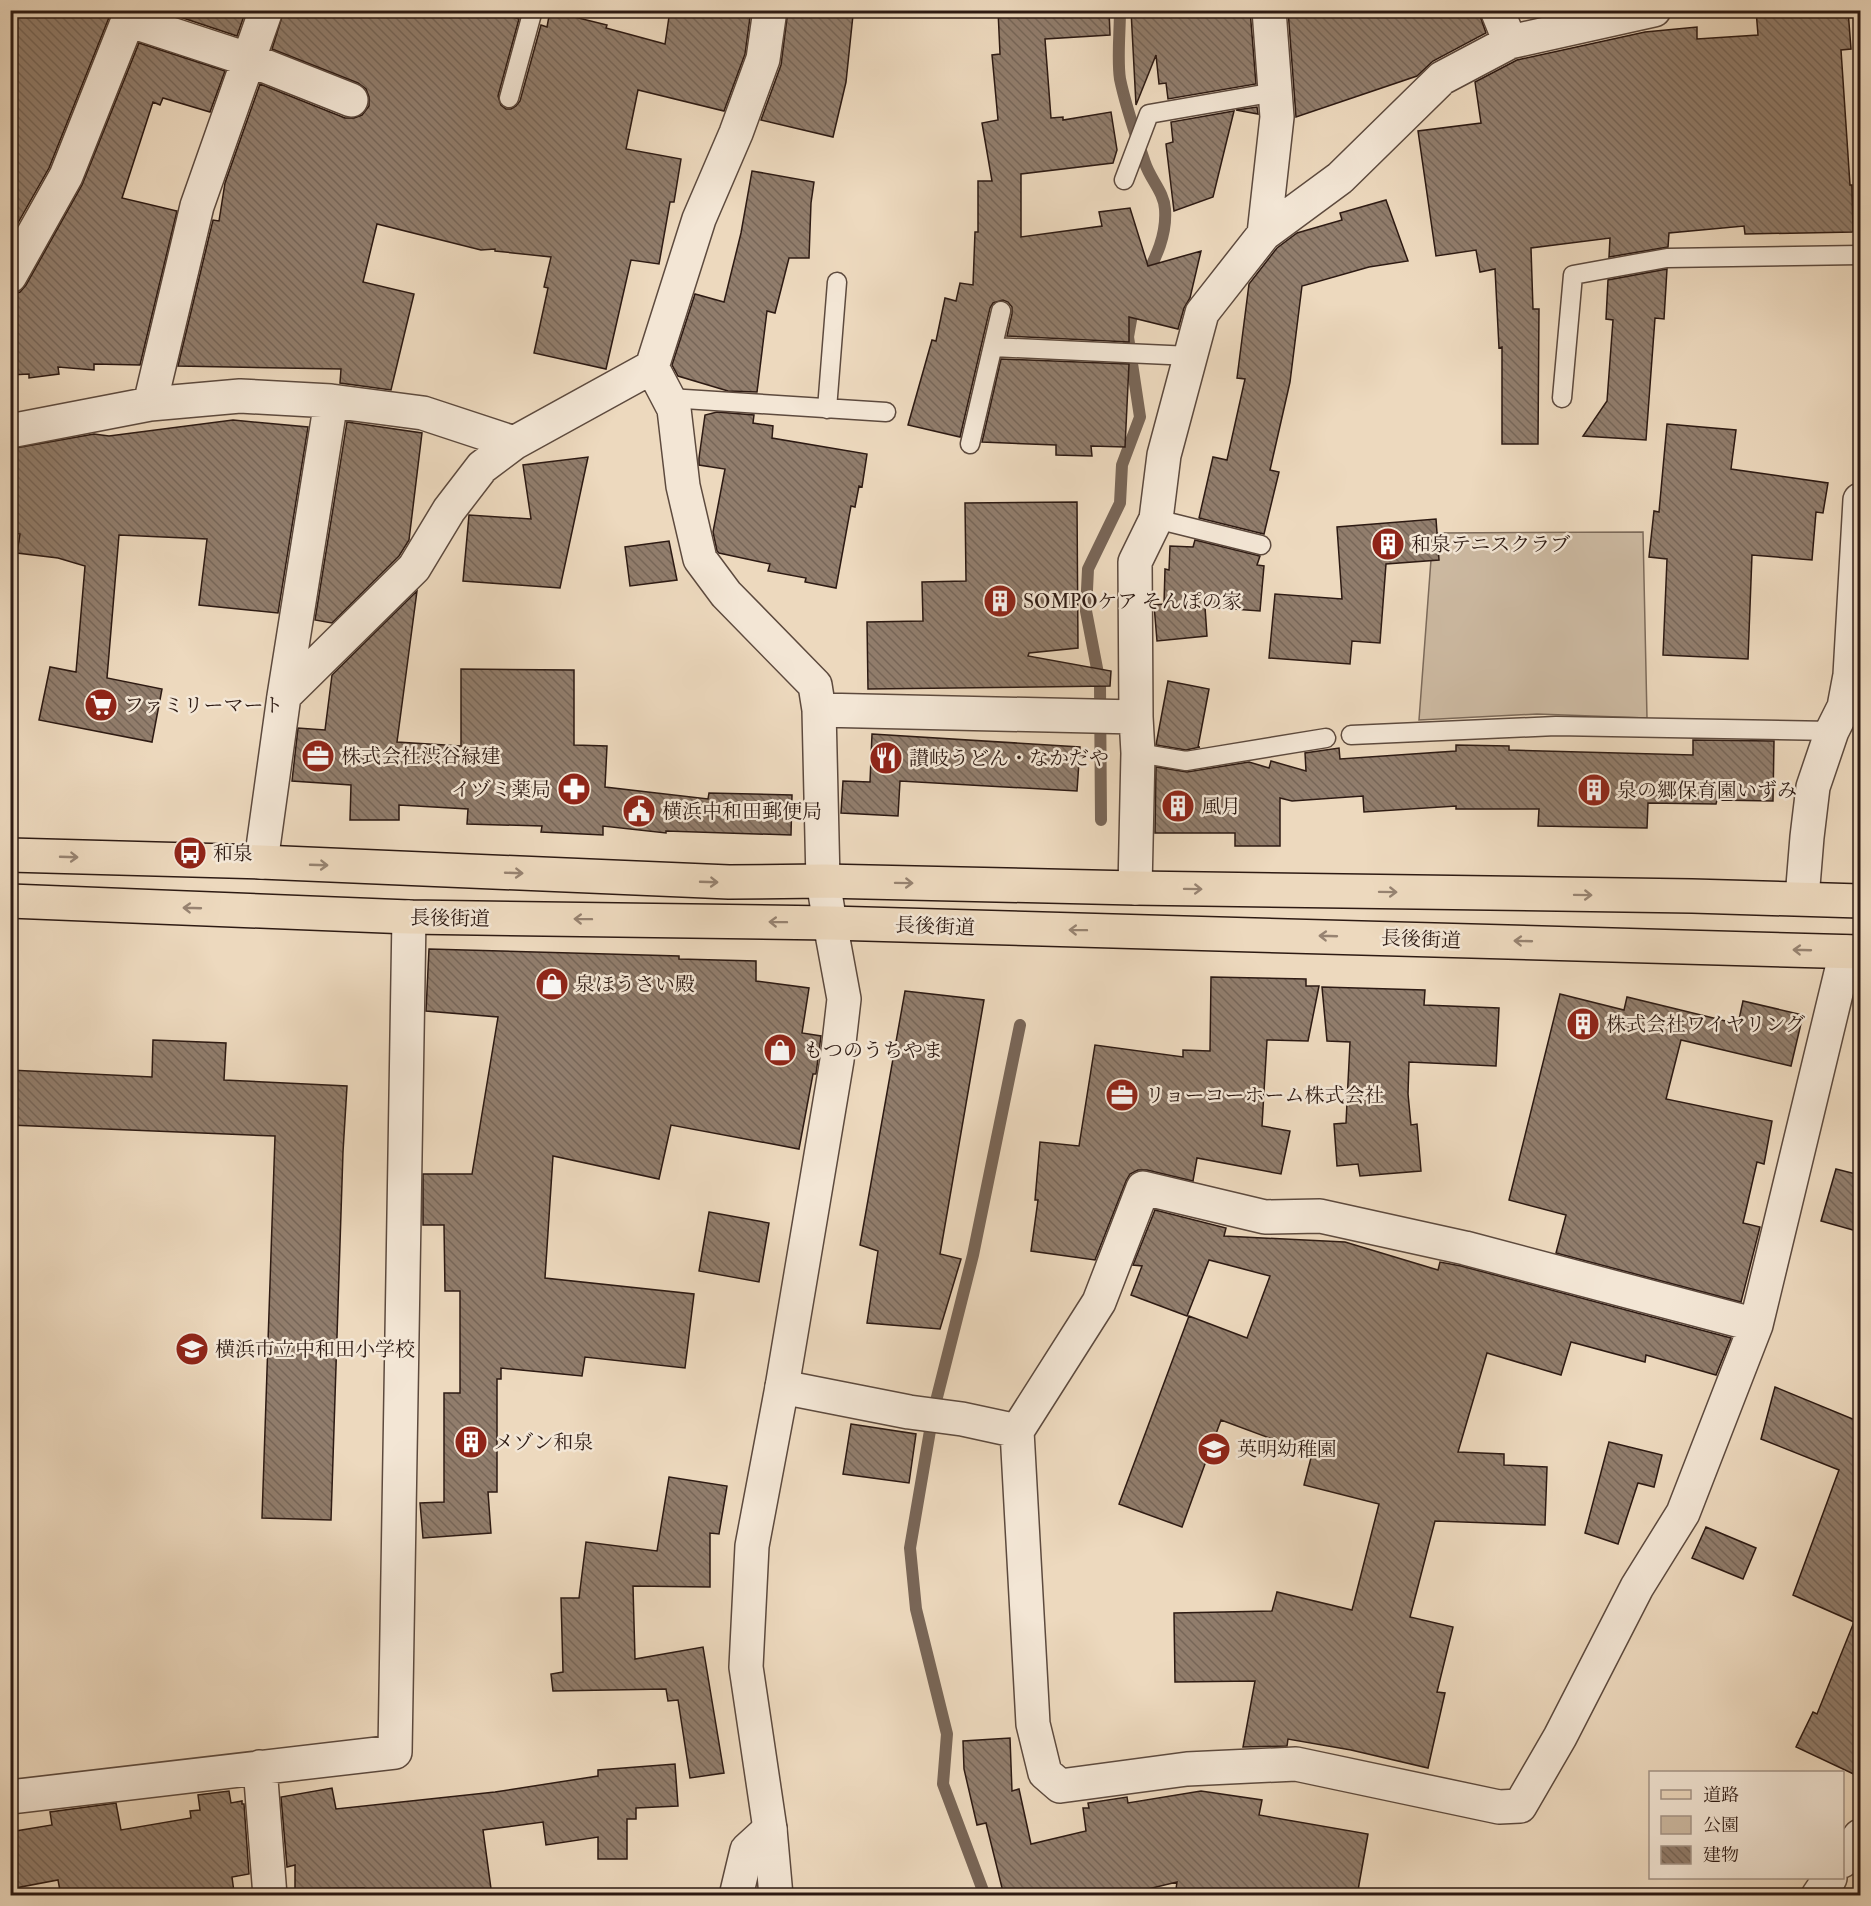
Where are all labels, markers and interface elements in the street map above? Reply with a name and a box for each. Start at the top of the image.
building icon: 和泉テニスクラブ [1370,526,1406,562]
place label: 和泉テニスクラブ [1411,532,1570,557]
building icon: SOMPOケア そんぽの家 [982,583,1018,619]
place label: SOMPOケア そんぽの家 [1023,589,1242,614]
supermarket icon: ファミリーマート [83,687,119,723]
place label: ファミリーマート [124,693,284,718]
office icon: 株式会社渋谷緑建 [300,738,336,774]
restaurant icon: 讃岐うどん・なかだや [868,740,904,776]
place label: 株式会社渋谷緑建 [341,744,501,769]
place label: 讃岐うどん・なかだや [909,746,1109,771]
pharmacy icon: イヅミ薬局 [556,771,592,807]
building icon: 泉の郷保育園いずみ [1576,772,1612,808]
place label: イヅミ薬局 [451,777,551,802]
place label: 泉の郷保育園いずみ [1617,778,1797,803]
building icon: 風月 [1160,788,1196,824]
public building icon: 横浜中和田郵便局 [621,793,657,829]
place label: 風月 [1201,794,1241,819]
place label: 横浜中和田郵便局 [662,799,822,824]
bus stop icon: 和泉 [172,835,208,871]
place label: 和泉 [213,841,253,866]
one-way arrow [58,851,78,862]
one-way arrow [309,859,329,870]
one-way arrow [503,867,523,879]
one-way arrow [698,876,718,887]
one-way arrow [893,877,913,889]
one-way arrow [1183,883,1203,895]
one-way arrow [1378,886,1398,898]
one-way arrow [1573,889,1593,900]
one-way arrow [182,902,202,913]
street label: 長後街道 [410,905,490,932]
street label: 長後街道 [895,913,975,940]
one-way arrow [574,914,594,925]
one-way arrow [769,916,789,928]
one-way arrow [1069,924,1089,936]
street label: 長後街道 [1381,926,1461,953]
one-way arrow [1319,930,1339,942]
one-way arrow [1514,936,1534,947]
one-way arrow [1793,944,1813,955]
shop icon: 泉ほうさい殿 [534,966,570,1002]
place label: 泉ほうさい殿 [575,972,695,997]
building icon: 株式会社ワイヤリング [1565,1006,1601,1042]
place label: 株式会社ワイヤリング [1606,1012,1805,1037]
shop icon: もつのうちやま [762,1032,798,1068]
place label: もつのうちやま [803,1038,943,1063]
office icon: リョーコーホーム株式会社 [1104,1077,1140,1113]
place label: リョーコーホーム株式会社 [1145,1083,1384,1108]
school or university icon: 横浜市立中和田小学校 [174,1331,210,1367]
place label: 横浜市立中和田小学校 [215,1337,415,1362]
building icon: メゾン和泉 [453,1424,489,1460]
place label: メゾン和泉 [494,1430,593,1455]
school or university icon: 英明幼稚園 [1196,1431,1232,1467]
place label: 英明幼稚園 [1237,1437,1337,1462]
legend [1649,1771,1844,1879]
text: 道路 [1703,1784,1739,1807]
text: 公園 [1703,1814,1739,1837]
text: 建物 [1703,1844,1739,1867]

